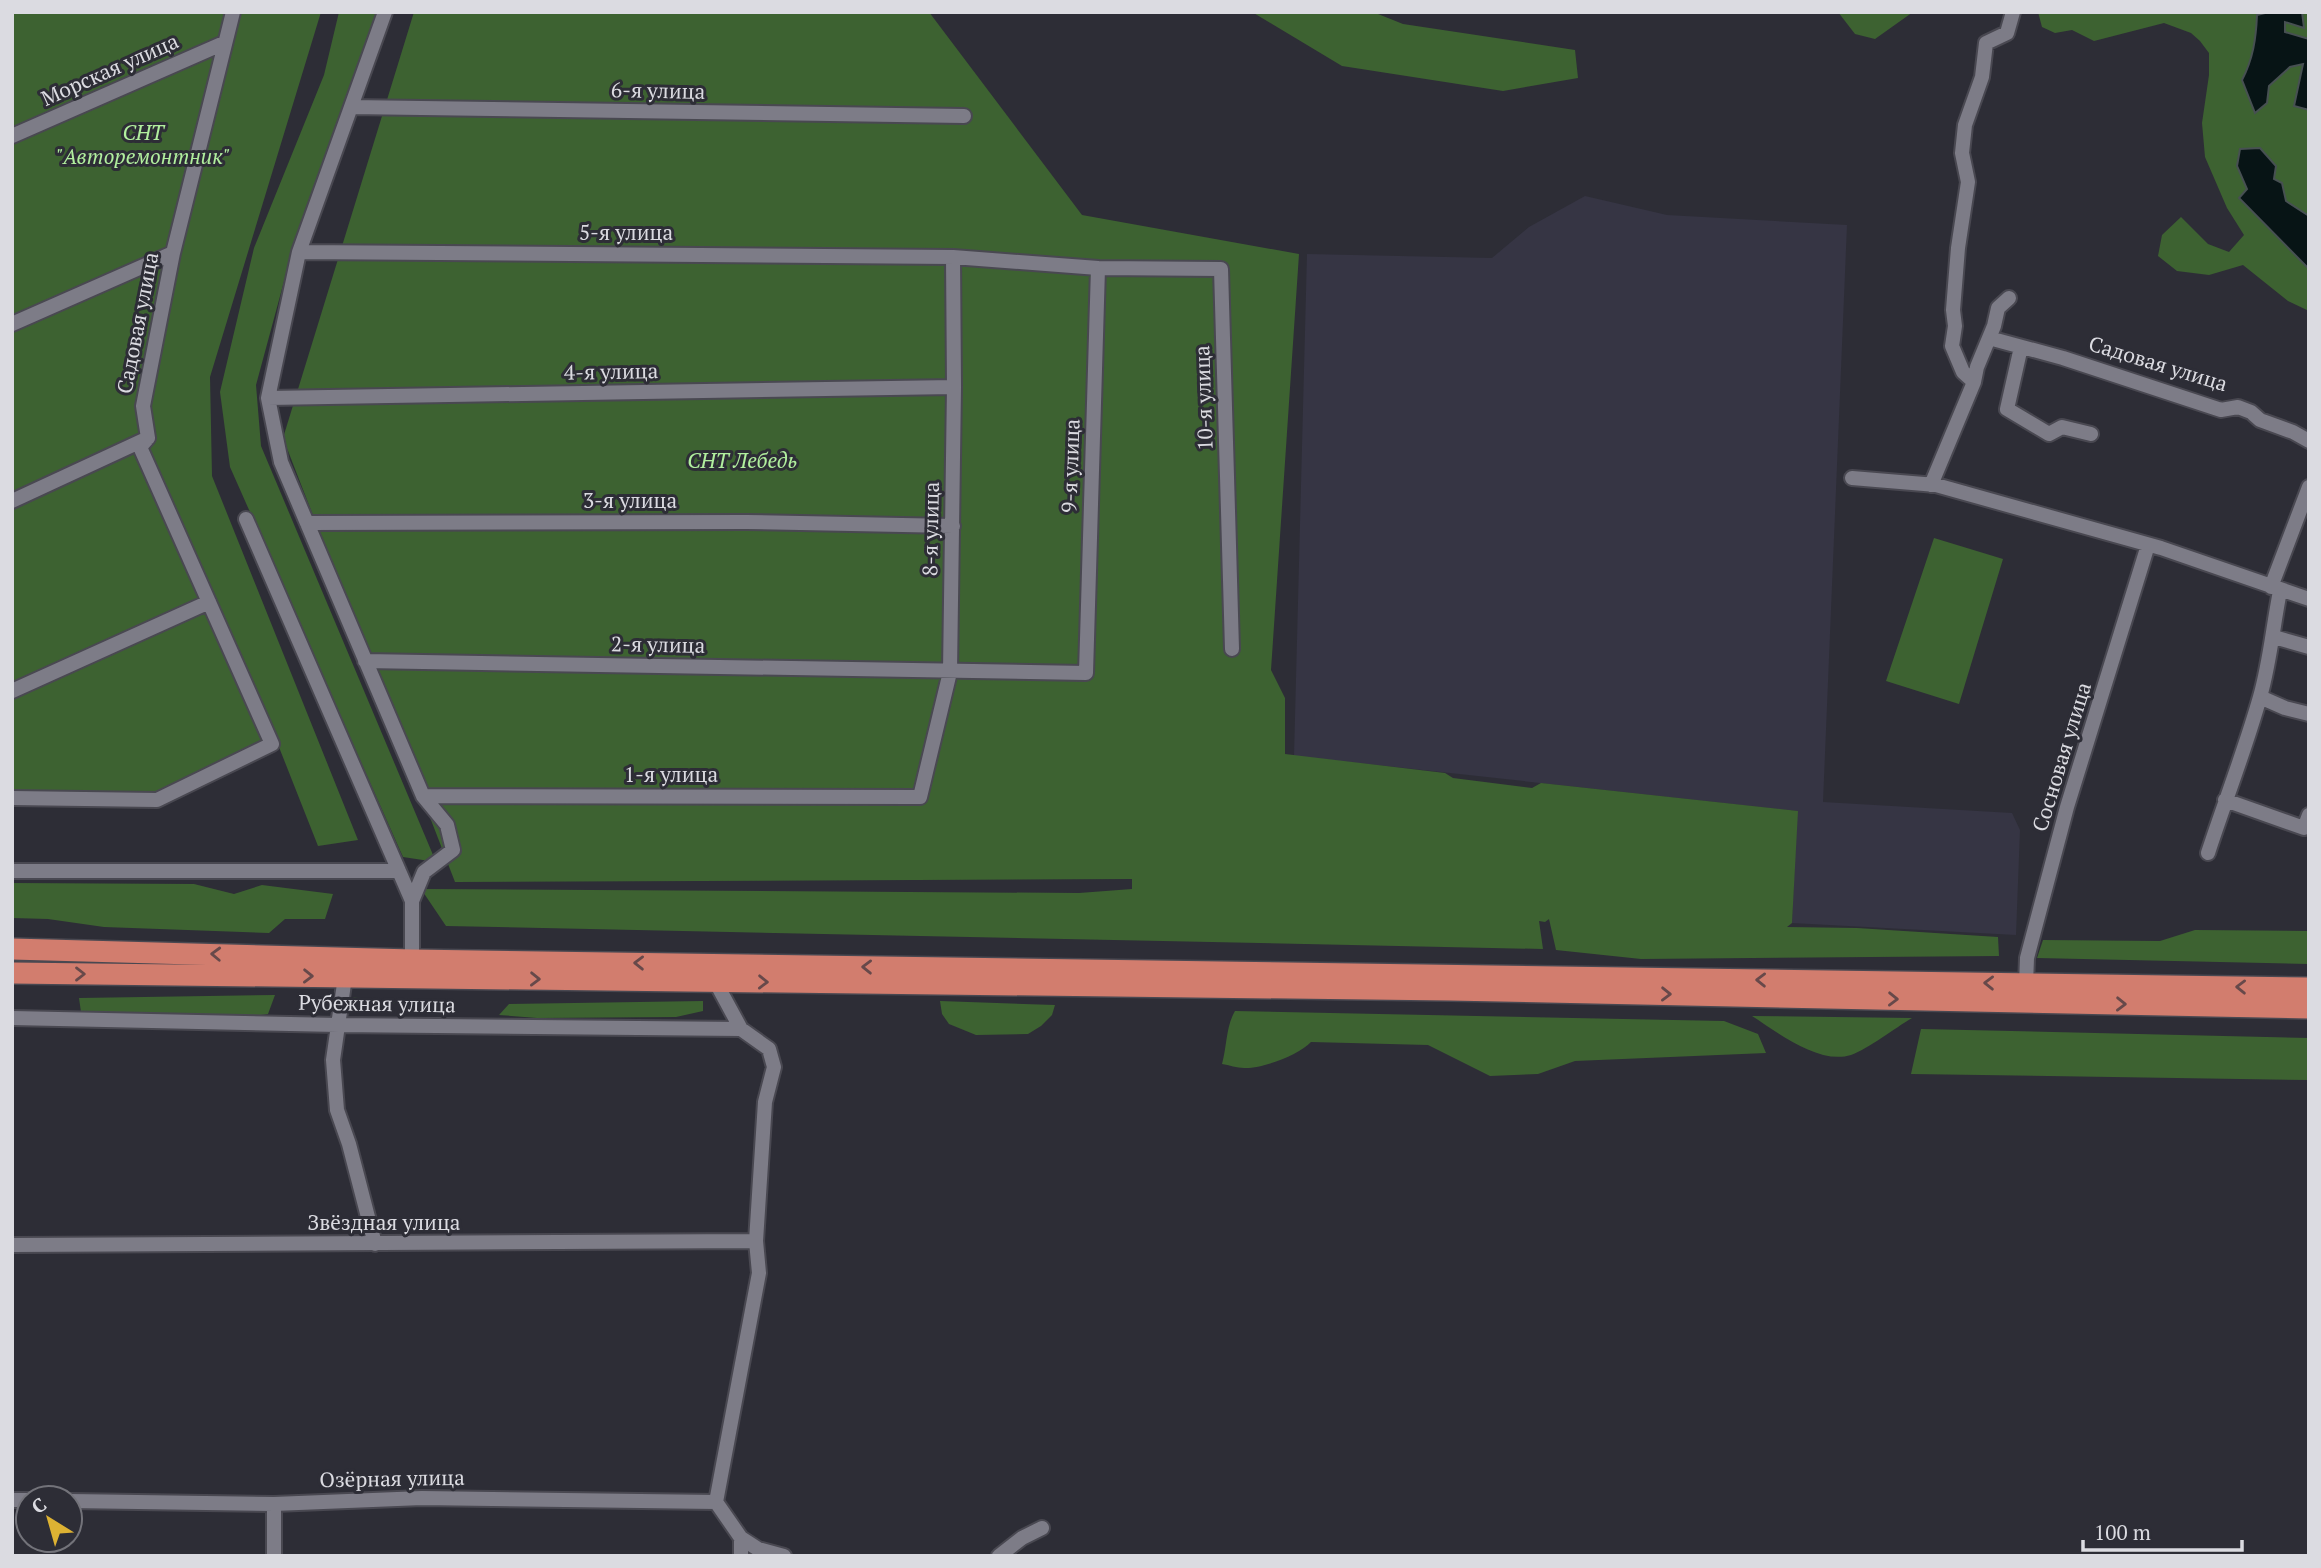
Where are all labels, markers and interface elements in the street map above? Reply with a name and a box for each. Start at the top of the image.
street label: Морская улица [36,26,183,112]
street label: 6-я улица [611,75,706,105]
park label: СНТ "Авторемонтник" [56,118,230,170]
street label: 5-я улица [579,218,674,246]
street label: Садовая улица [110,249,165,396]
street label: Садовая улица [2086,329,2231,398]
street label: 10-я улица [1187,344,1219,451]
street label: 4-я улица [564,356,659,386]
street label: 9-я улица [1054,418,1086,514]
park label: СНТ Лебедь [687,446,797,474]
street label: 8-я улица [915,481,945,576]
street label: 3-я улица [583,486,678,514]
street label: 2-я улица [611,629,706,659]
street label: Сосновая улица [2025,678,2097,835]
street label: 1-я улица [624,760,719,788]
one-way arrow [210,946,221,962]
one-way arrow [634,956,645,971]
one-way arrow [861,959,872,975]
one-way arrow [76,966,86,982]
one-way arrow [303,968,314,984]
one-way arrow [531,971,541,987]
one-way arrow [1755,972,1766,988]
one-way arrow [758,974,769,990]
one-way arrow [1983,976,1994,991]
one-way arrow [2235,979,2245,995]
one-way arrow [1660,987,1671,1002]
street label: Рубежная улица [298,988,456,1018]
one-way arrow [1888,992,1899,1007]
one-way arrow [2115,997,2126,1012]
street label: Звёздная улица [308,1208,461,1236]
street label: Озёрная улица [319,1463,465,1493]
north arrow [14,1484,84,1554]
text: С [26,1491,51,1519]
scale bar [2083,1508,2242,1552]
text: 100 m [2094,1518,2151,1546]

